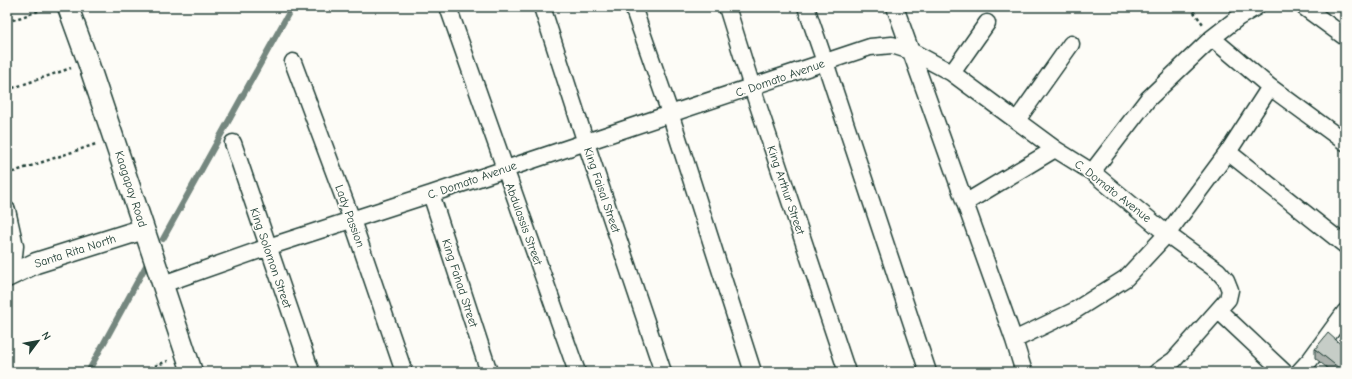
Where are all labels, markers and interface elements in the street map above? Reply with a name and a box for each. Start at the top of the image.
street label: C. Domato Avenue [734,56,826,100]
street label: King Arthur Street [764,144,808,237]
street label: King Faisal Street [581,145,623,235]
street label: Kaagapay Road [112,149,150,229]
street label: C. Domato Avenue [1072,157,1154,225]
street label: C. Domato Avenue [426,158,518,202]
street label: Abdulassis Street [503,181,546,268]
street label: Lady Passion [332,183,368,249]
street label: King Solomon Street [247,206,295,311]
street label: Santa Rita North [33,231,117,271]
street label: King Fahad Street [439,237,481,329]
north arrow [18,321,58,361]
text: N [39,329,53,342]

